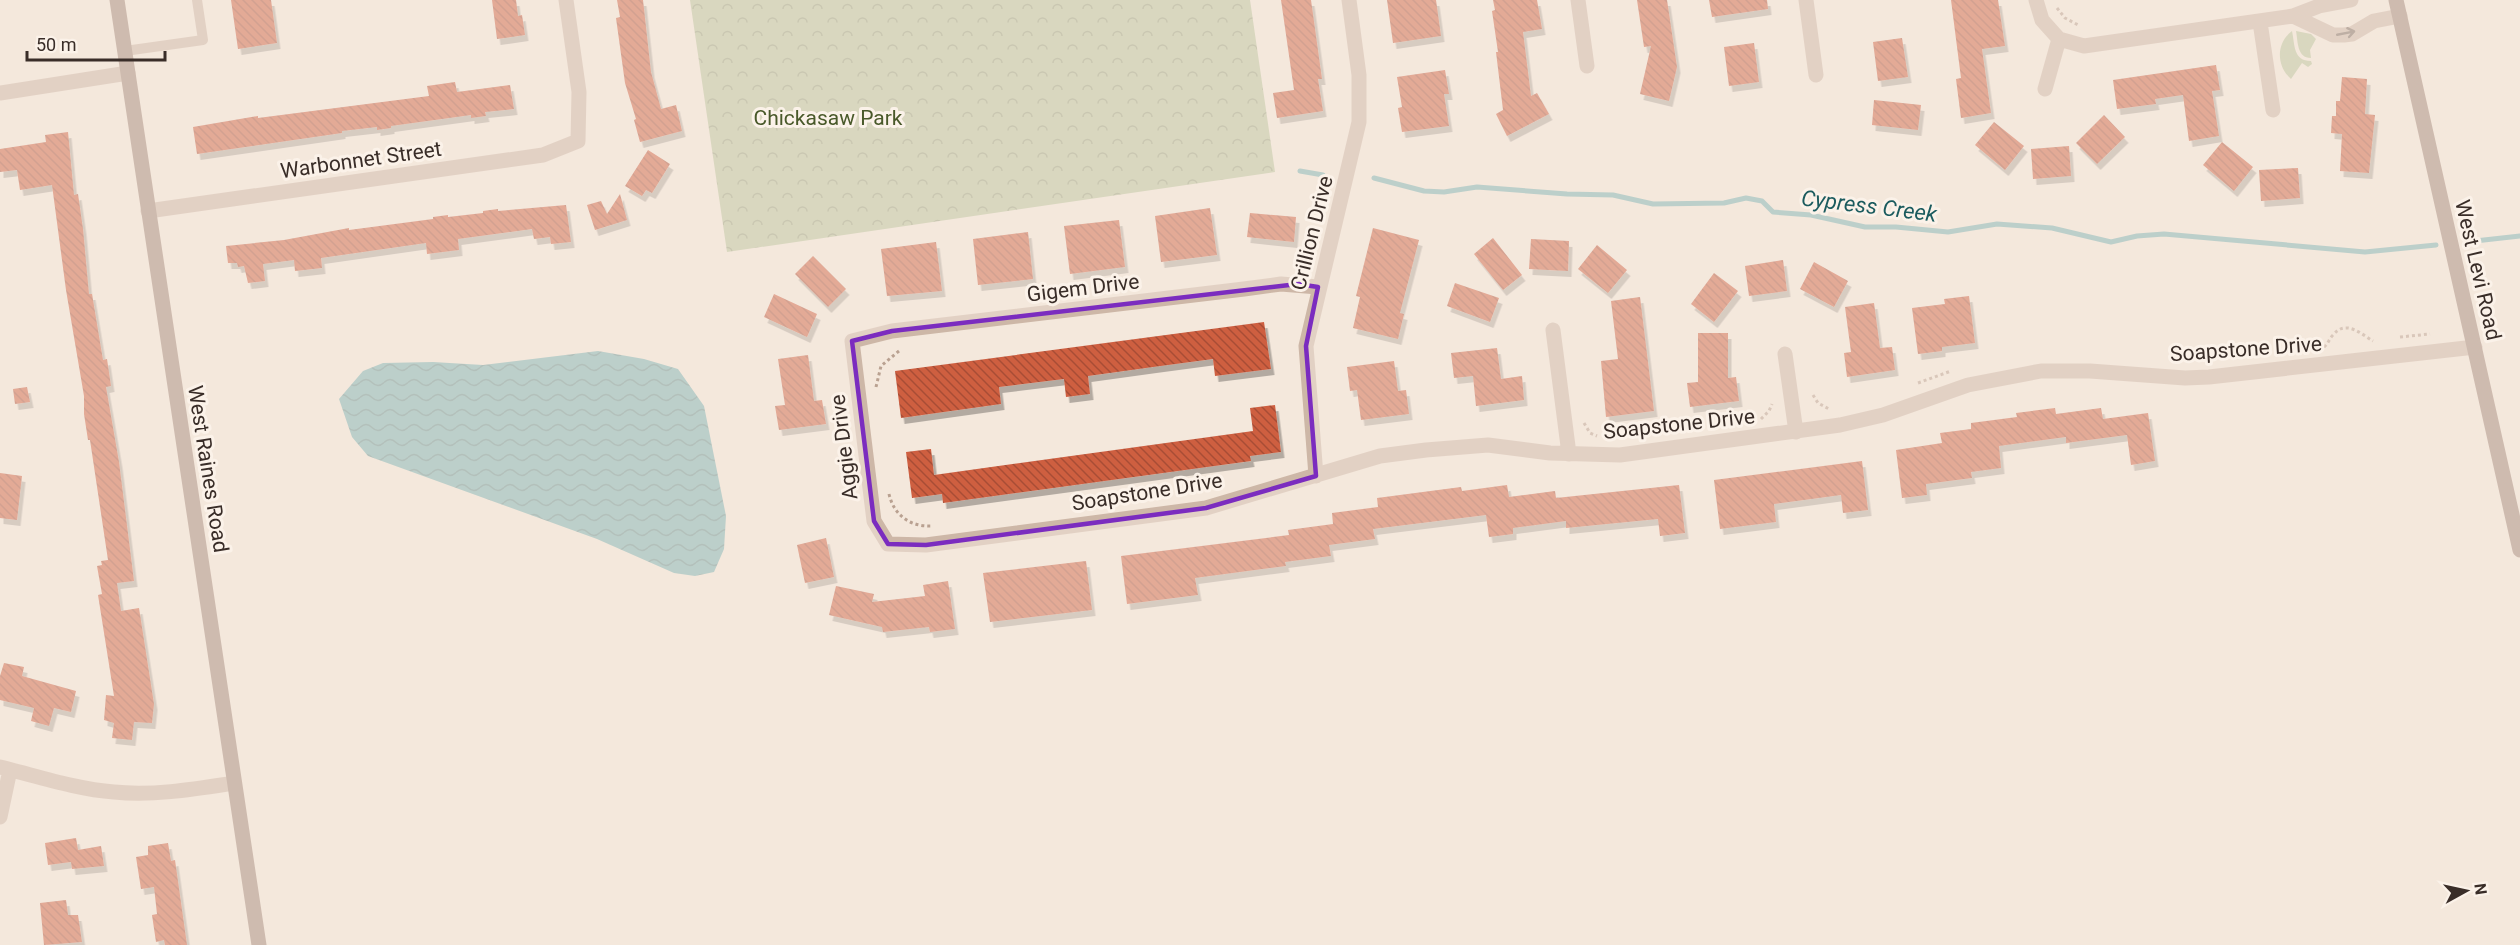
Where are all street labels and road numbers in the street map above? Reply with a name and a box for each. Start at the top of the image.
street label: Warbonnet Street [279,137,443,183]
street label: Crillion Drive [1286,173,1338,293]
street label: West Levi Road [2450,197,2506,343]
street label: Gigem Drive [1025,269,1141,307]
street label: Soapstone Drive [2169,332,2323,366]
street label: West Raines Road [183,384,233,554]
street label: Aggie Drive [826,393,862,501]
street label: Soapstone Drive [1602,404,1756,444]
street label: Soapstone Drive [1070,468,1224,516]

